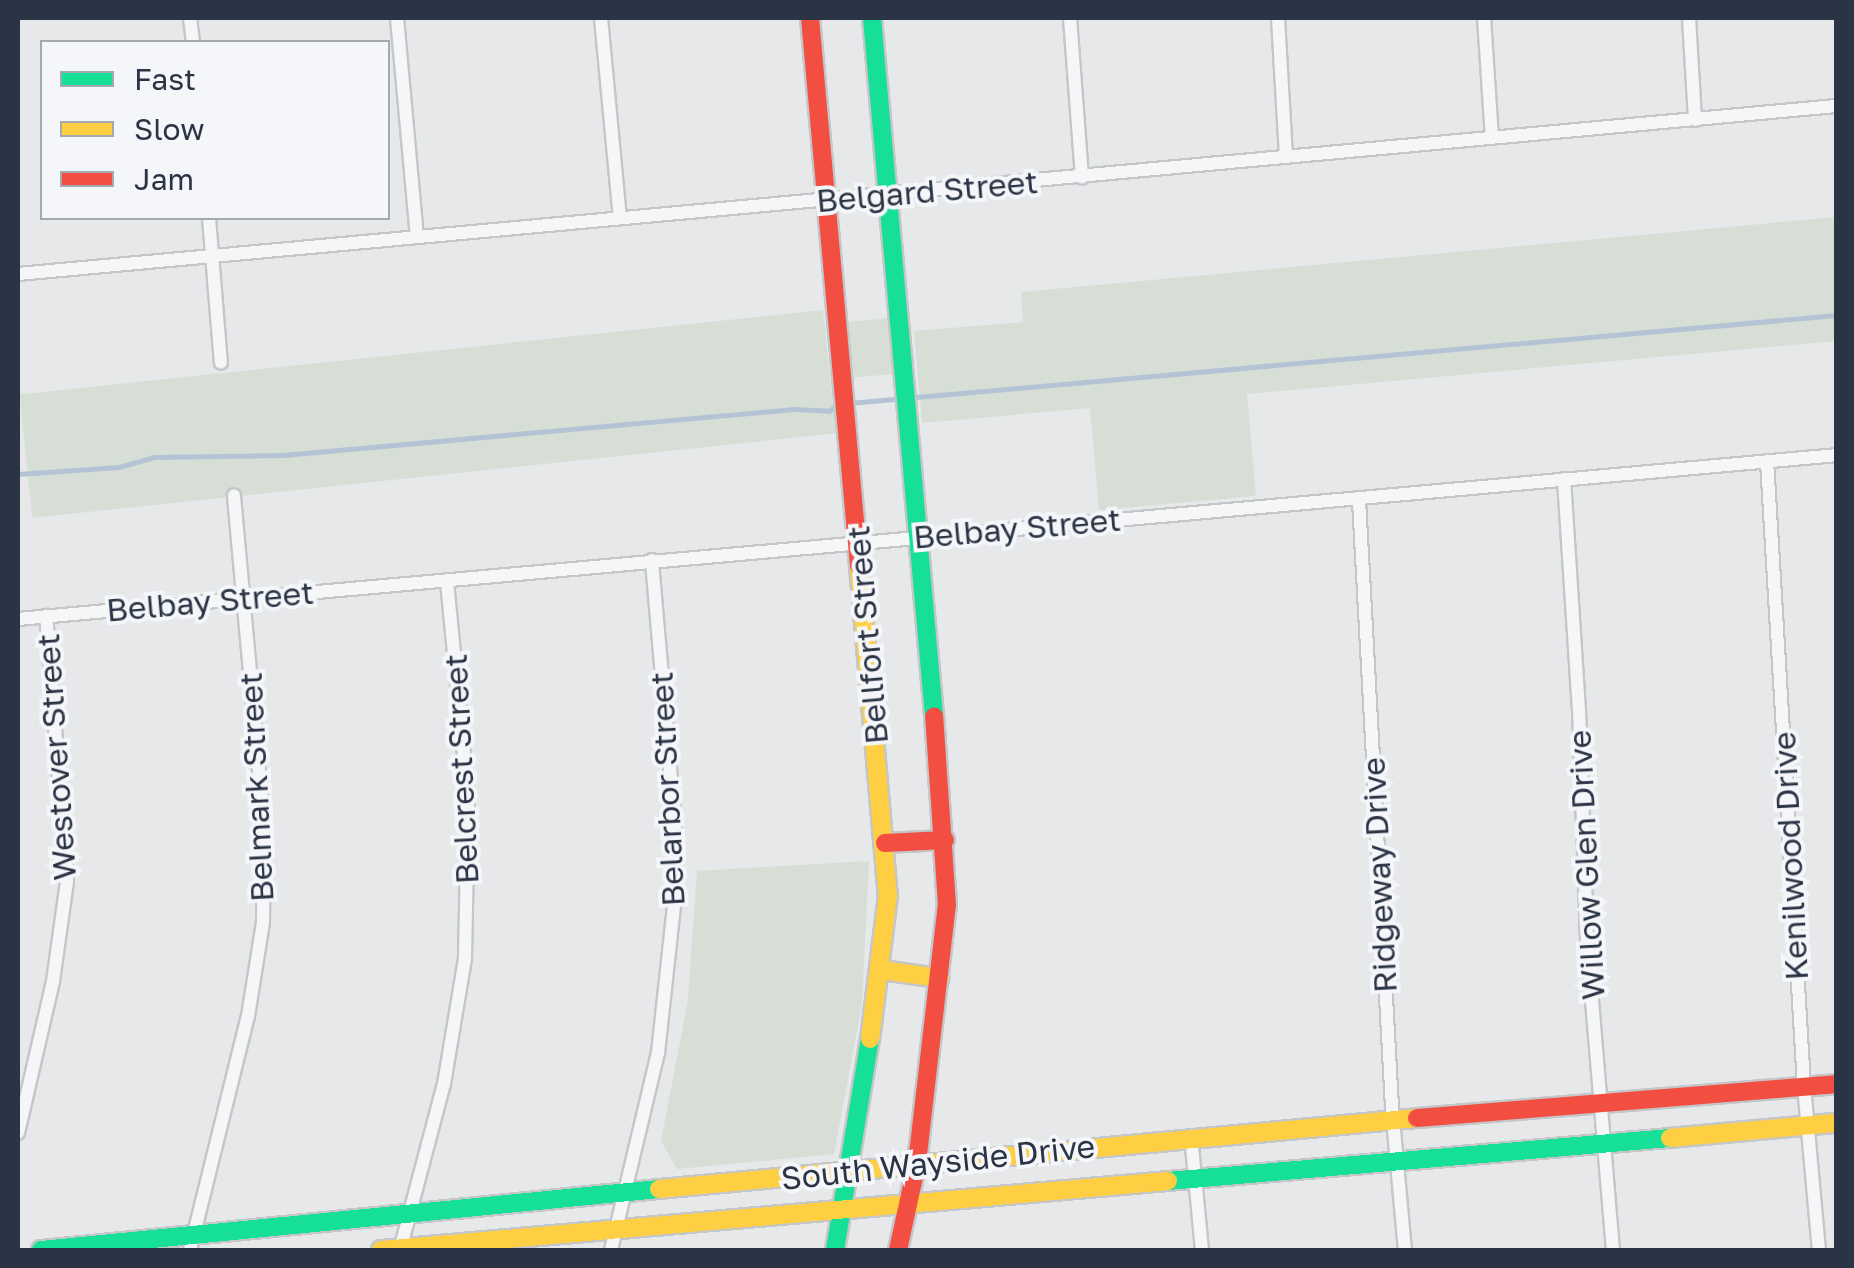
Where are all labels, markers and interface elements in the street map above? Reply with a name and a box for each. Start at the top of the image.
legend [40,40,390,220]
text: Fast [134,61,196,97]
text: Slow [134,111,205,147]
text: Jam [134,161,194,197]
street label: Belgard Street [815,162,1039,220]
street label: Belbay Street [912,500,1122,556]
street label: Bellfort Street [838,524,896,746]
street label: Belbay Street [105,573,315,629]
street label: Westover Street [28,632,84,882]
street label: Belcrest Street [436,653,486,885]
street label: Belmark Street [231,671,281,903]
street label: Belarbor Street [642,671,692,907]
street label: Willow Glen Drive [1560,729,1612,1001]
street label: Kenilwood Drive [1764,731,1816,981]
street label: Ridgeway Drive [1354,756,1404,994]
street label: South Wayside Drive [779,1126,1097,1198]

